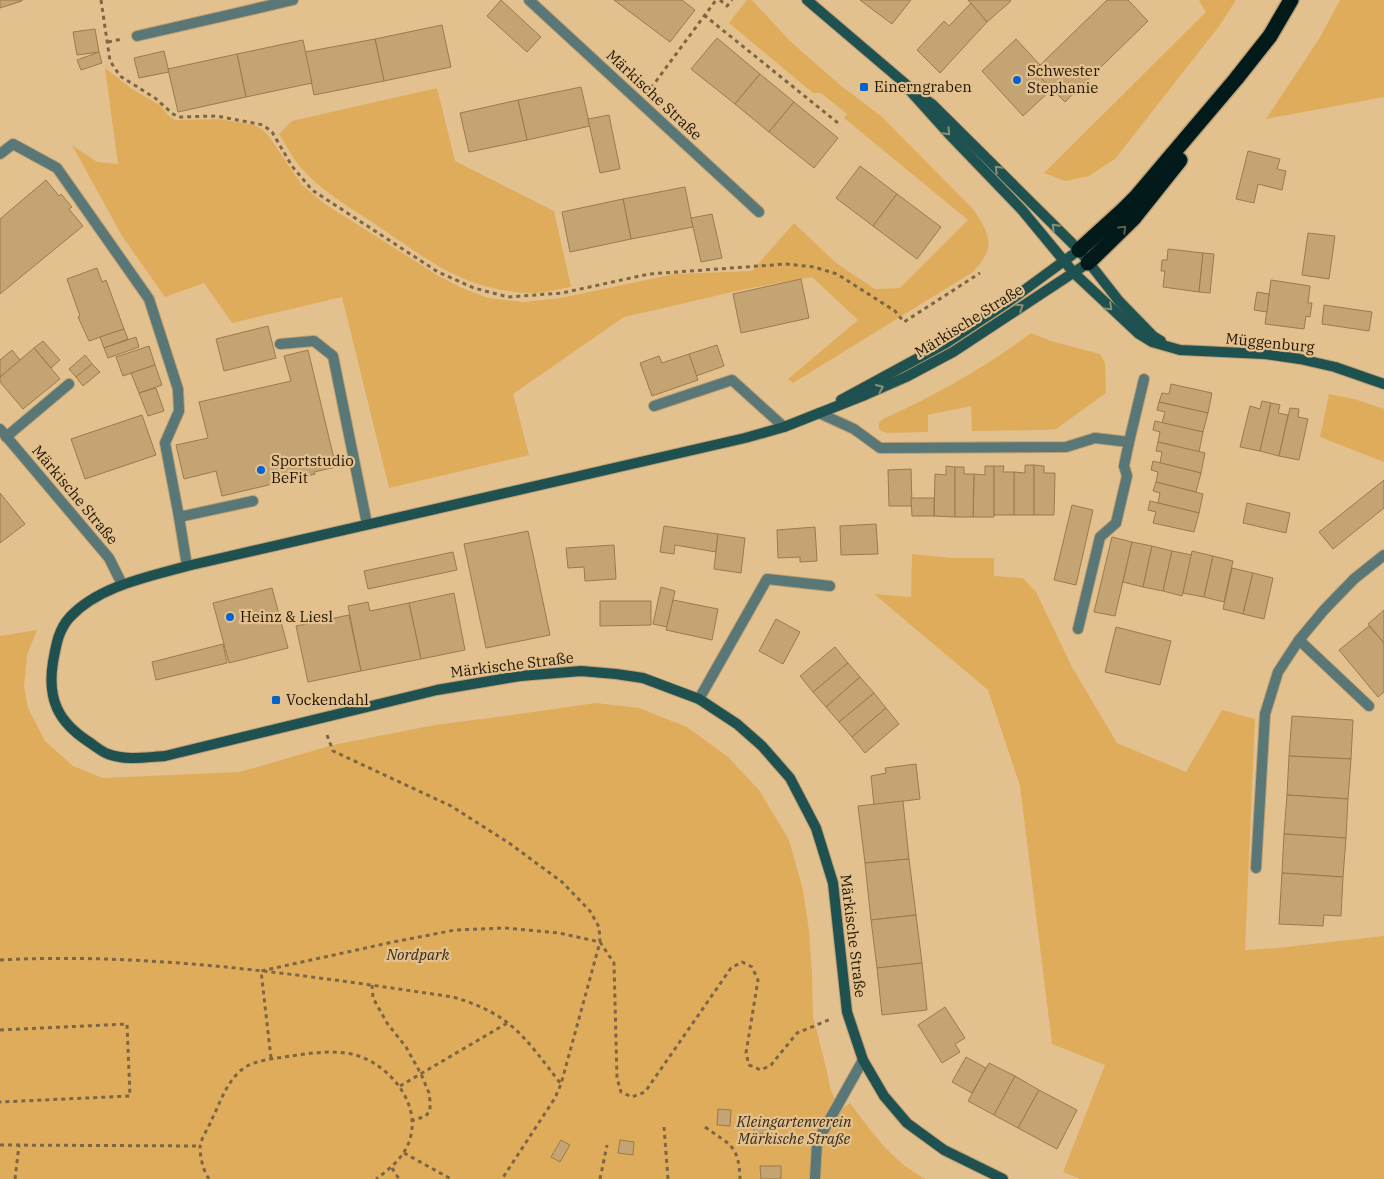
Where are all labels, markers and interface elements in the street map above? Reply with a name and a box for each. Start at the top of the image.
street label: Märkische Straße [603,45,706,144]
place label: Schwester Stephanie [1027,61,1100,97]
marker: Schwester Stephanie [1011,74,1023,86]
place label: Einerngraben [874,77,972,96]
marker: Einerngraben [858,81,870,93]
one-way arrow [941,127,950,136]
one-way arrow [994,166,1003,175]
one-way arrow [1052,223,1061,232]
one-way arrow [1117,226,1126,235]
street label: Märkische Straße [911,280,1026,361]
one-way arrow [1103,301,1112,310]
one-way arrow [1015,304,1024,313]
street label: Müggenburg [1225,328,1315,357]
one-way arrow [875,384,884,395]
street label: Märkische Straße [28,441,122,548]
place label: Sportstudio BeFit [271,451,354,487]
marker: Sportstudio BeFit [255,464,267,476]
place label: Heinz & Liesl [240,607,333,626]
marker: Heinz & Liesl [224,611,236,623]
street label: Märkische Straße [449,648,575,681]
place label: Vockendahl [286,690,369,709]
marker: Vockendahl [270,694,282,706]
street label: Märkische Straße [837,873,870,999]
park label: Nordpark [385,945,450,964]
park label: Kleingartenverein Märkische Straße [735,1112,852,1148]

